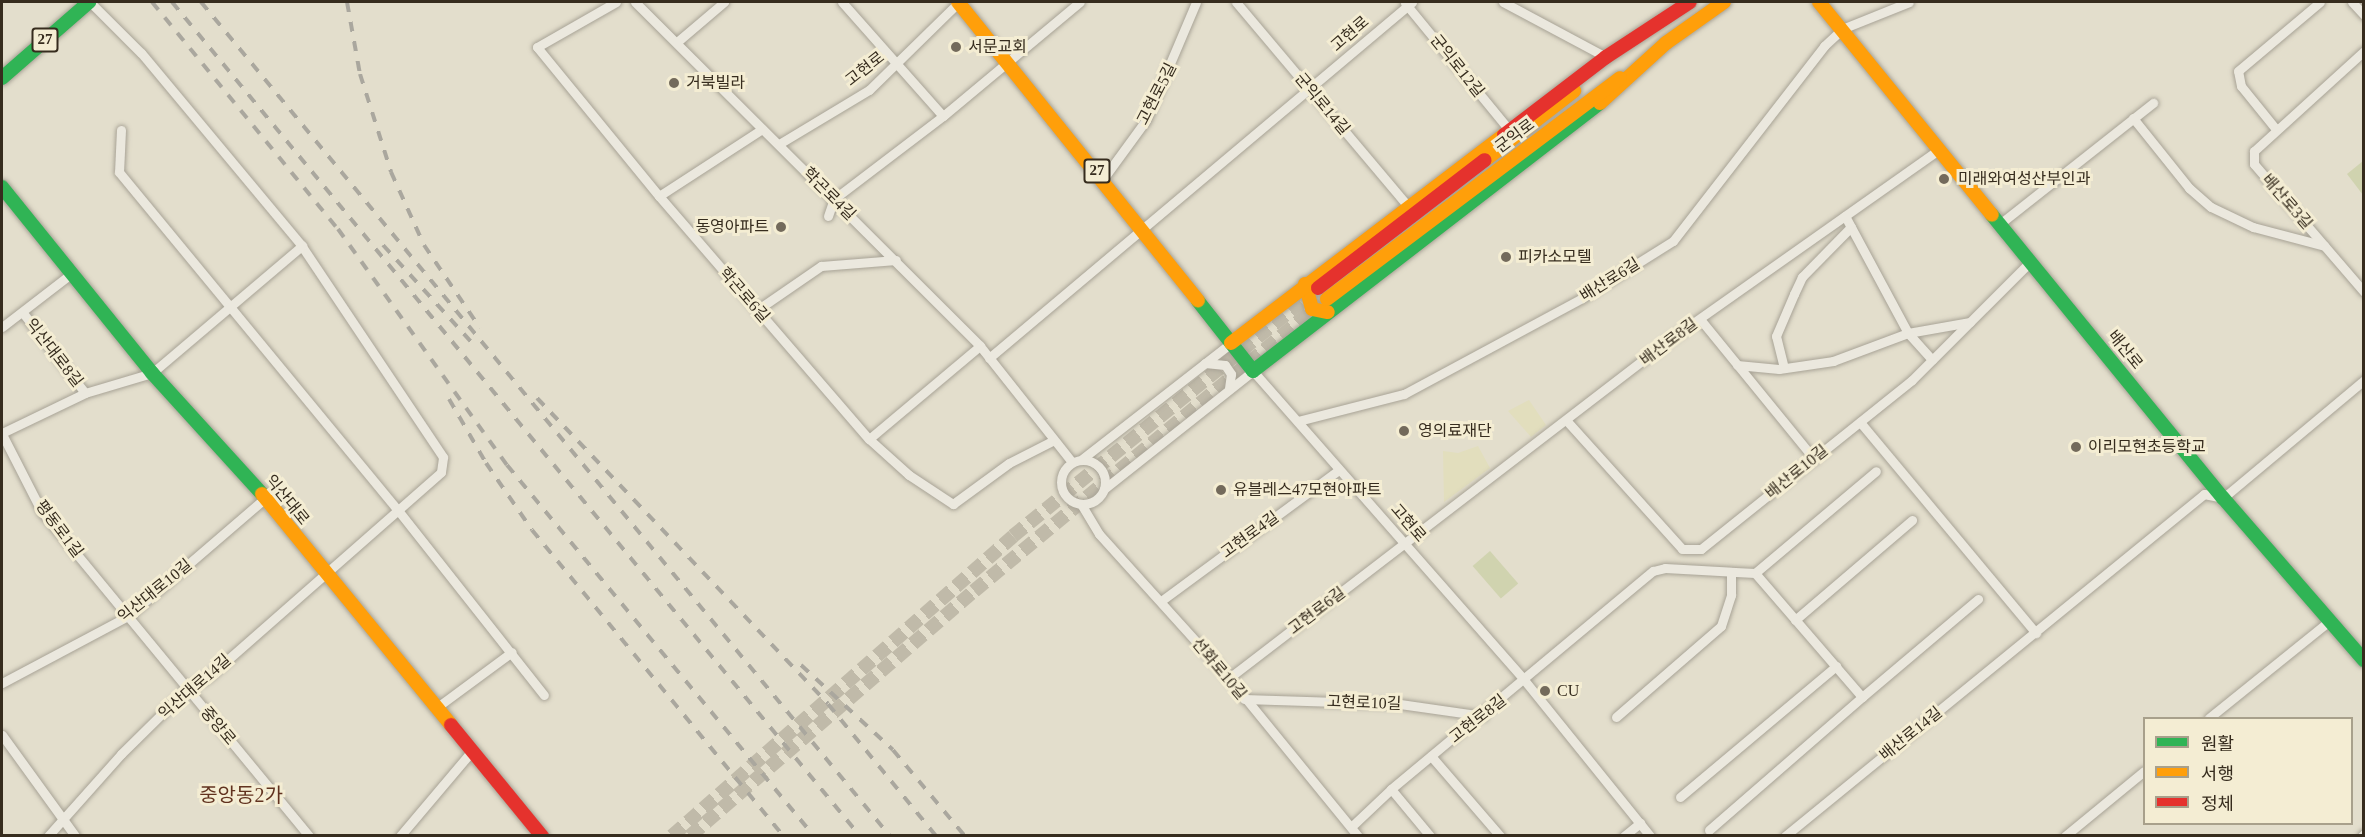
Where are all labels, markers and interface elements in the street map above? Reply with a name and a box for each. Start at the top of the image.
street label: 고현로 [1327,12,1373,56]
road number: 27 [32,28,58,52]
street label: 군익로12길 [1426,31,1488,101]
place label: 서문교회 [968,37,1027,57]
marker: 서문교회 [949,40,963,54]
street label: 고현로 [842,48,888,90]
street label: 고현로5길 [1133,60,1181,128]
street label: 군익로14길 [1291,69,1353,139]
place label: 거북빌라 [686,73,745,93]
marker: 거북빌라 [667,76,681,90]
street label: 군익로 [1492,115,1538,157]
road number: 27 [1084,159,1110,183]
street label: 학곤로4길 [799,164,859,224]
place label: 미래와여성산부인과 [1958,169,2090,189]
marker: 미래와여성산부인과 [1935,170,1953,188]
street label: 배산로3길 [2258,170,2316,234]
place label: 동영아파트 [695,217,769,237]
marker: 동영아파트 [774,220,788,234]
place label: 피카소모텔 [1518,247,1592,267]
marker: 피카소모텔 [1499,250,1513,264]
street label: 배산로6길 [1577,254,1643,306]
street label: 학곤로6길 [715,263,773,327]
street label: 배산로8길 [1637,314,1701,370]
street label: 익산대로8길 [21,315,87,391]
street label: 배산로 [2104,327,2146,373]
place label: 영의료재단 [1418,421,1492,441]
marker: 영의료재단 [1395,422,1413,440]
place label: 이리모현초등학교 [2088,437,2206,457]
marker: 이리모현초등학교 [2069,440,2083,454]
street label: 배산로10길 [1762,441,1832,503]
street label: 익산대로 [261,471,313,529]
place label: 유블레스47모현아파트 [1233,480,1381,500]
marker: 유블레스47모현아파트 [1214,483,1228,497]
street label: 평동로1길 [31,497,87,561]
street label: 고현로 [1386,500,1430,546]
street label: 고현로4길 [1217,508,1283,562]
street label: 익산대로10길 [114,555,196,627]
street label: 고현로6길 [1285,583,1349,639]
street label: 선화로10길 [1188,634,1250,704]
street label: 익산대로14길 [155,650,235,724]
place label: CU [1557,681,1579,701]
marker: CU [1538,684,1552,698]
street label: 고현로8길 [1446,691,1510,747]
street label: 고현로10길 [1326,692,1402,714]
street label: 중앙로 [196,703,240,749]
street label: 배산로14길 [1876,703,1946,765]
legend [2143,717,2353,825]
text: 원활 [2201,734,2234,754]
text: 서행 [2201,764,2234,784]
district label: 중앙동2가 [199,783,283,807]
text: 정체 [2201,794,2234,814]

